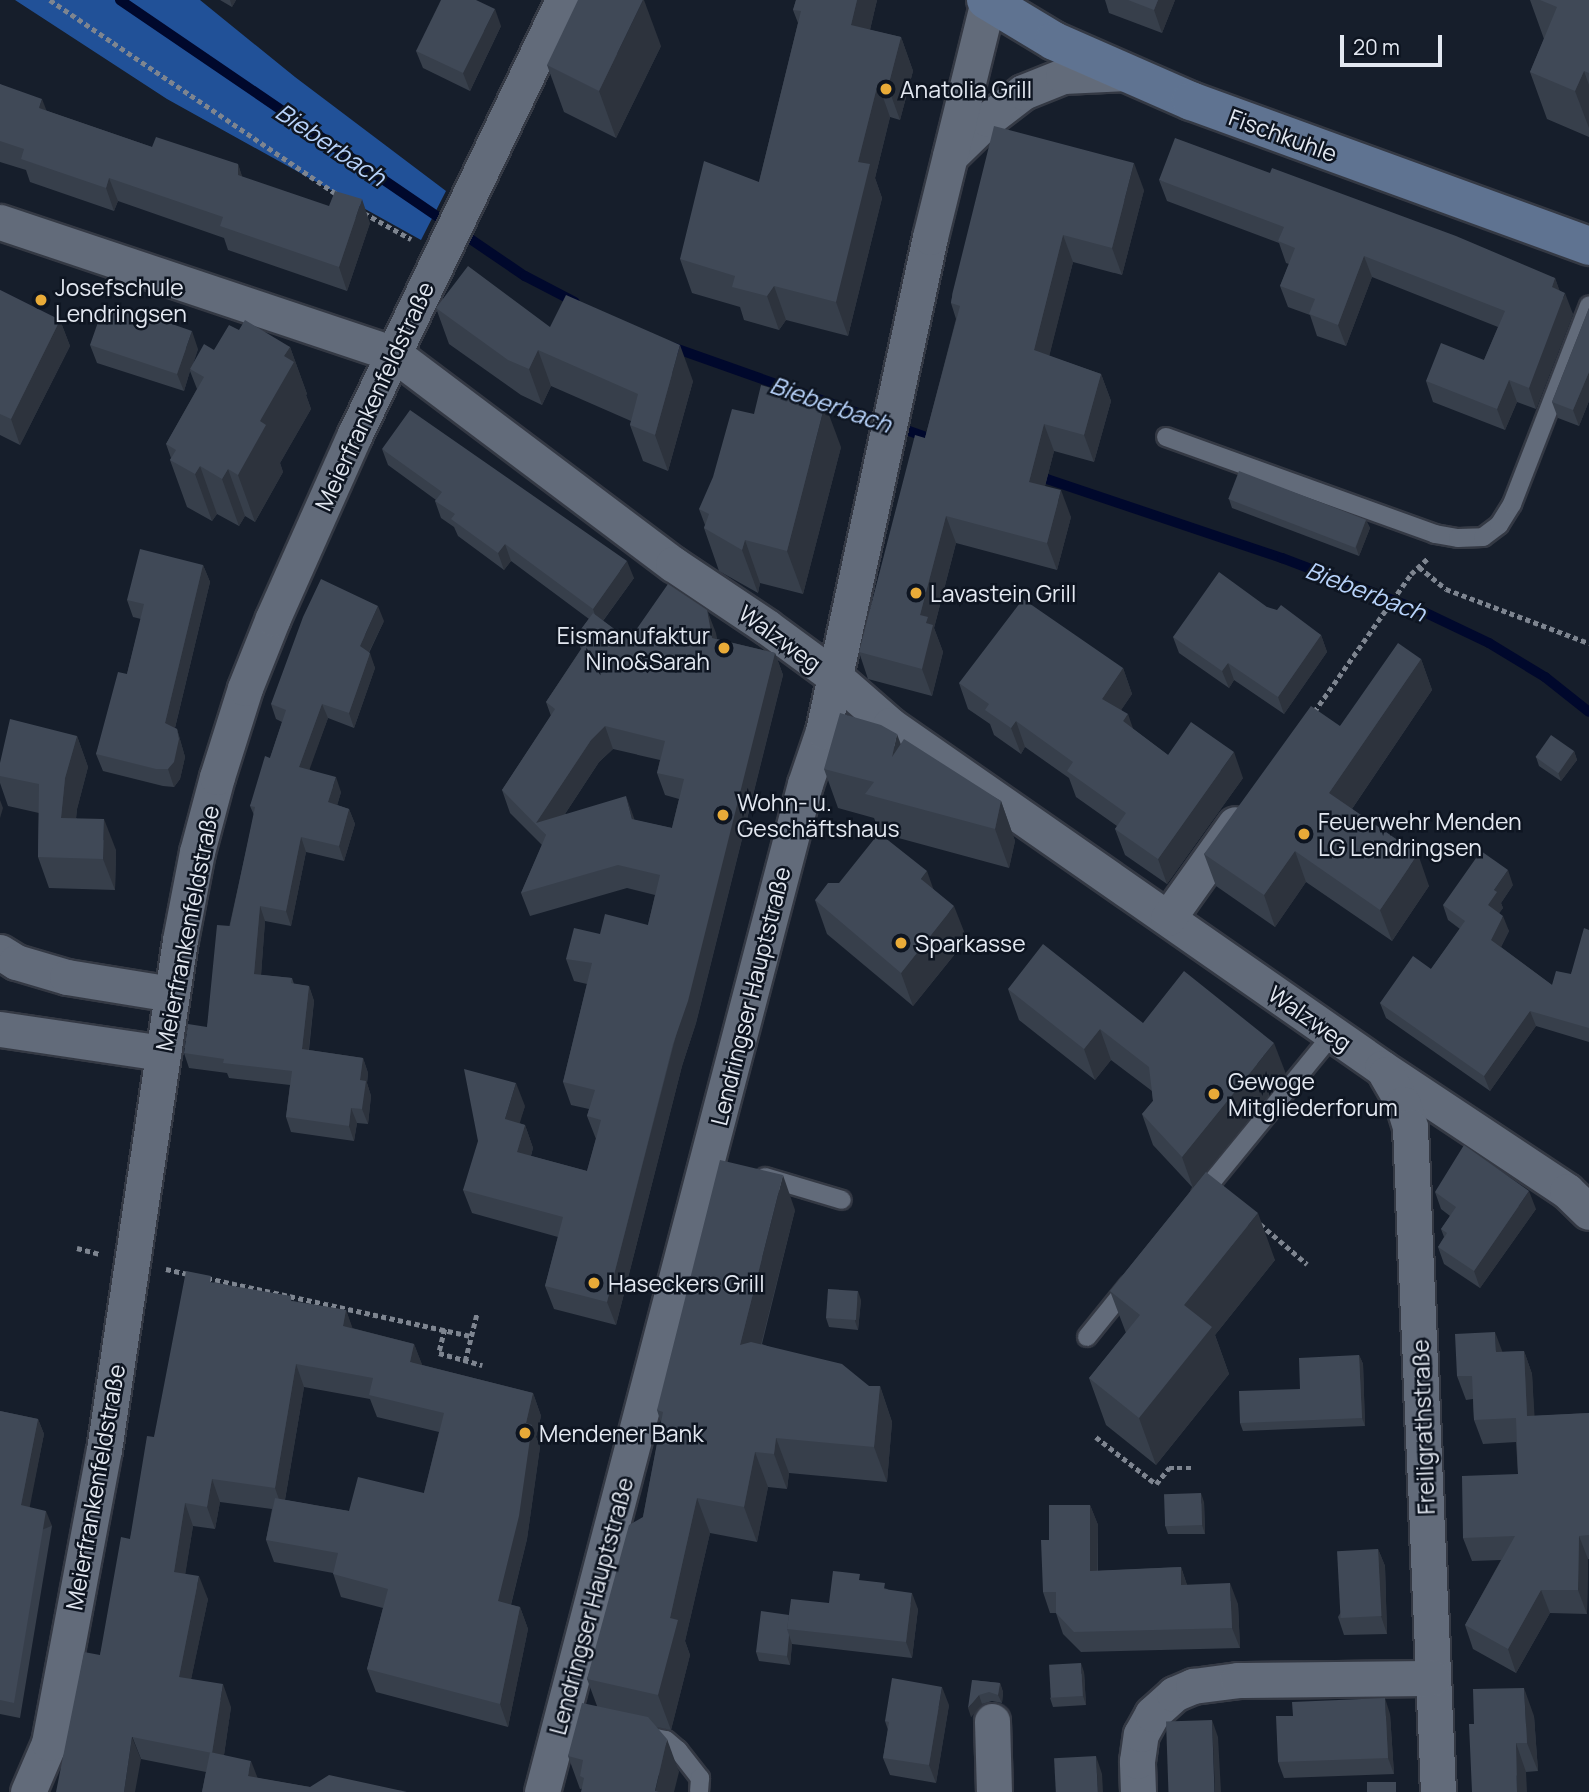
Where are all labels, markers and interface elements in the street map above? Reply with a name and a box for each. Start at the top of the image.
scale bar [1344,21,1446,65]
text: 20 m [1353,33,1400,61]
place label: Anatolia Grill [900,75,1032,103]
marker: Anatolia Grill [878,81,894,97]
water label: Bieberbach [271,97,391,191]
street label: Fischkuhle [1225,103,1341,167]
place label: Josefschule Lendringsen [55,273,187,327]
street label: Meierfrankenfeldstraße [309,277,439,515]
marker: Josefschule Lendringsen [33,292,49,308]
water label: Bieberbach [767,370,895,438]
water label: Bieberbach [1302,555,1430,627]
place label: Lavastein Grill [930,579,1076,607]
marker: Lavastein Grill [908,585,924,601]
street label: Walzweg [733,599,827,677]
place label: Eismanufaktur Nino&Sarah [557,621,710,675]
marker: Eismanufaktur Nino&Sarah [716,640,732,656]
place label: Wohn- u. Geschäftshaus [737,788,900,842]
street label: Meierfrankenfeldstraße [150,803,224,1053]
marker: Wohn- u. Geschäftshaus [715,807,731,823]
place label: Feuerwehr Menden LG Lendringsen [1318,807,1522,861]
marker: Feuerwehr Menden LG Lendringsen [1296,826,1312,842]
street label: Lendringser Hauptstraße [704,864,796,1128]
place label: Sparkasse [915,929,1026,957]
marker: Sparkasse [893,935,909,951]
street label: Walzweg [1263,979,1357,1057]
place label: Gewoge Mitgliederforum [1228,1067,1398,1121]
marker: Gewoge Mitgliederforum [1206,1086,1222,1102]
place label: Haseckers Grill [608,1269,765,1297]
marker: Haseckers Grill [586,1275,602,1291]
street label: Freiligrathstraße [1406,1339,1440,1515]
street label: Meierfrankenfeldstraße [60,1362,130,1612]
place label: Mendener Bank [539,1419,704,1447]
marker: Mendener Bank [517,1425,533,1441]
street label: Lendringser Hauptstraße [543,1474,639,1738]

